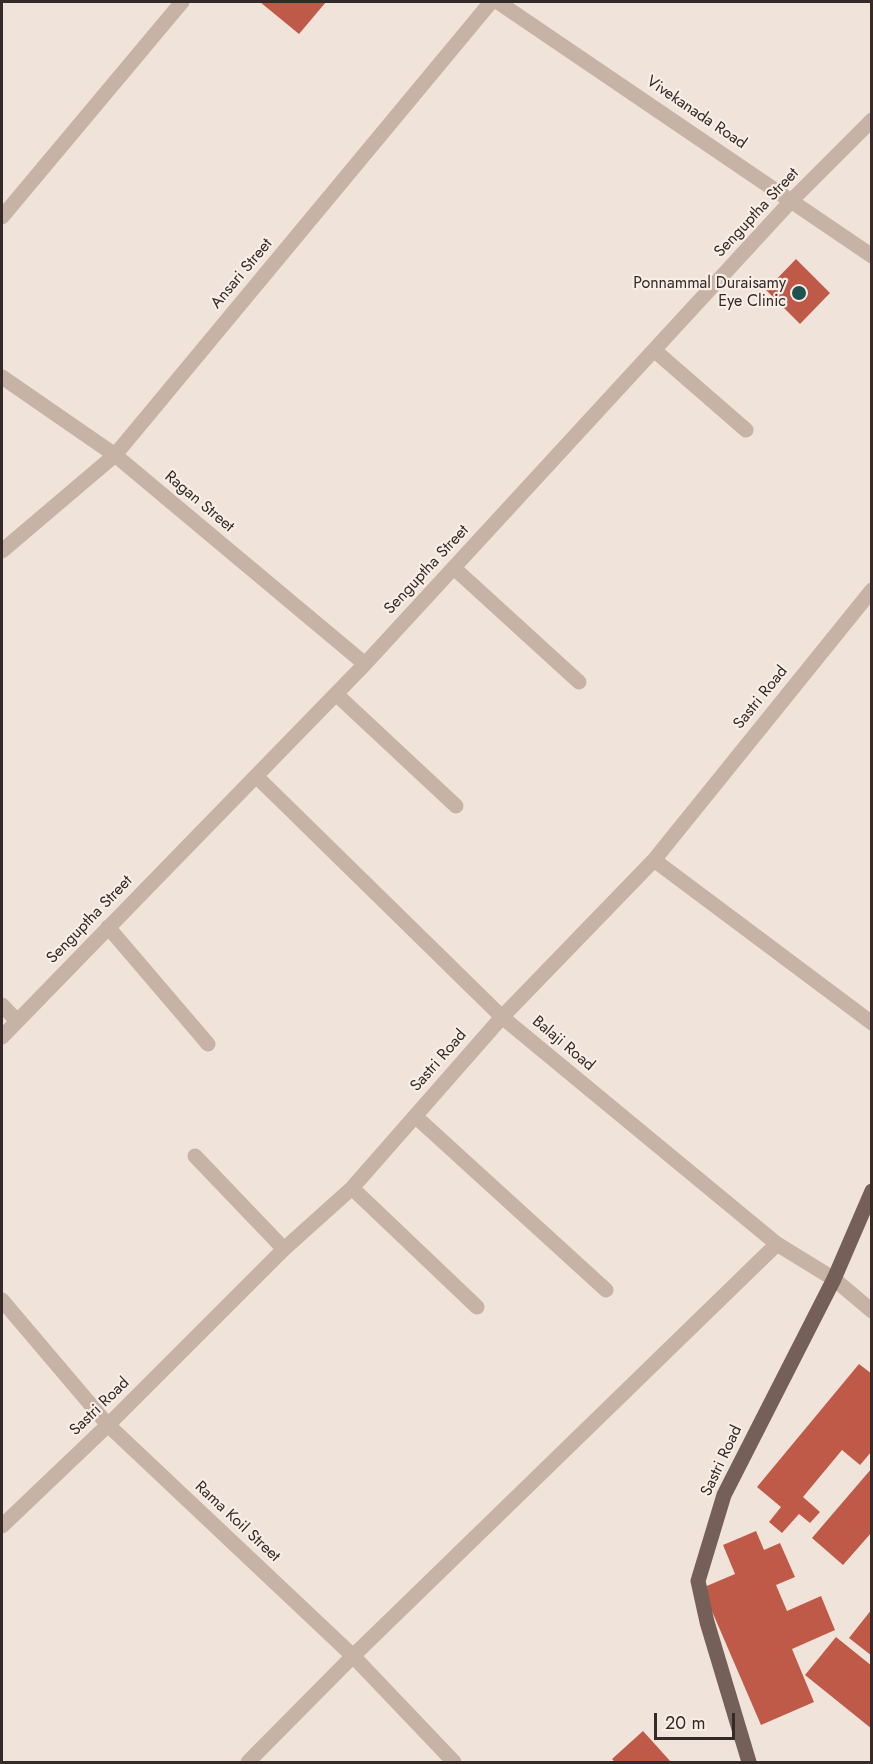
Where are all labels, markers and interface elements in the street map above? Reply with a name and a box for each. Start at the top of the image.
street label: Vivekanada Road [642,72,750,154]
street label: Senguptha Street [711,164,803,262]
street label: Ansari Street [207,235,277,313]
place label: Ponnammal Duraisamy Eye Clinic [633,274,786,312]
marker: Ponnammal Duraisamy Eye Clinic [790,284,808,302]
street label: Ragan Street [160,467,238,537]
street label: Senguptha Street [381,521,473,619]
street label: Sastri Road [730,663,792,733]
street label: Senguptha Street [43,872,137,968]
street label: Balaji Road [528,1012,598,1076]
street label: Sastri Road [407,1026,471,1096]
street label: Sastri Road [66,1374,134,1440]
street label: Sastri Road [697,1423,747,1499]
street label: Rama Koil Street [190,1478,284,1566]
scale bar [657,1701,738,1739]
text: 20 m [665,1710,705,1736]

